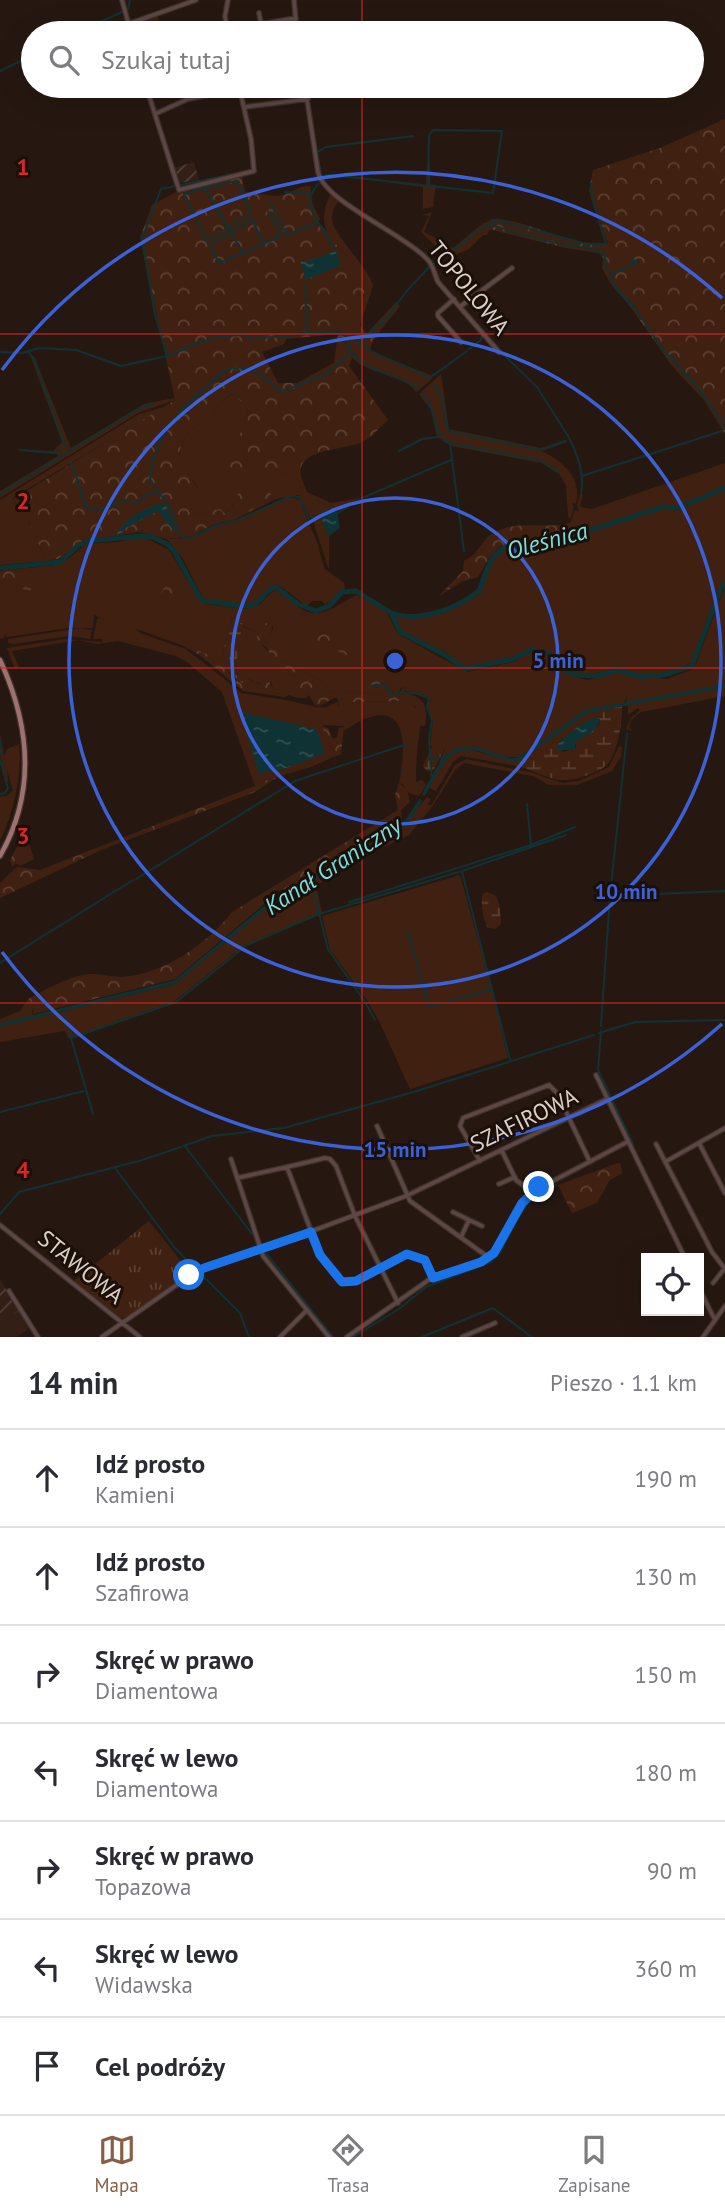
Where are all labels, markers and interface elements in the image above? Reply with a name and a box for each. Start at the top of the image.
search box [21,21,704,98]
icon: search [45,41,83,79]
text: Szukaj tutaj [101,43,231,76]
text: 1 [16,152,30,181]
street label: TOPOLOWA [423,235,517,341]
text: 2 [16,486,30,515]
water label: Oleśnica [503,515,591,566]
text: 5 min [532,647,584,674]
centre of rings [383,649,407,673]
water label: Kanał Graniczny [258,809,409,922]
text: 3 [16,821,30,850]
text: 10 min [594,878,658,905]
street label: SZAFIROWA [465,1081,583,1158]
text: 15 min [363,1136,427,1163]
text: 4 [16,1155,30,1184]
route end [523,1171,554,1202]
street label: STAWOWA [33,1223,130,1310]
map controls [641,1253,704,1316]
button: locate [641,1253,704,1316]
route start [173,1259,204,1290]
text: 14 min [28,1363,118,1402]
text: Pieszo · 1.1 km [550,1368,697,1397]
text: Idź prosto [95,1447,205,1480]
icon: ahead [28,1459,66,1497]
text: 190 m [635,1464,697,1493]
text: Kamieni [95,1480,175,1509]
text: Idź prosto [95,1545,205,1578]
icon: ahead [28,1557,66,1595]
text: 130 m [635,1562,697,1591]
text: Szafirowa [95,1578,190,1607]
text: Skręć w prawo [95,1643,254,1676]
icon: right [28,1655,66,1693]
text: 150 m [635,1660,697,1689]
text: Diamentowa [95,1676,219,1705]
text: Skręć w lewo [95,1741,239,1774]
icon: left [28,1753,66,1791]
text: 180 m [635,1758,697,1787]
text: Diamentowa [95,1774,219,1803]
text: Skręć w prawo [95,1839,254,1872]
icon: right [28,1851,66,1889]
text: 90 m [647,1856,697,1885]
text: Topazowa [95,1872,191,1901]
text: Skręć w lewo [95,1937,239,1970]
icon: left [28,1949,66,1987]
text: 360 m [635,1954,697,1983]
text: Widawska [95,1970,193,1999]
icon: arrive [28,2047,66,2085]
text: Cel podróży [95,2050,225,2083]
tab: Mapa [94,2131,139,2197]
tab: Trasa [328,2131,369,2197]
tab: Zapisane [558,2131,631,2197]

